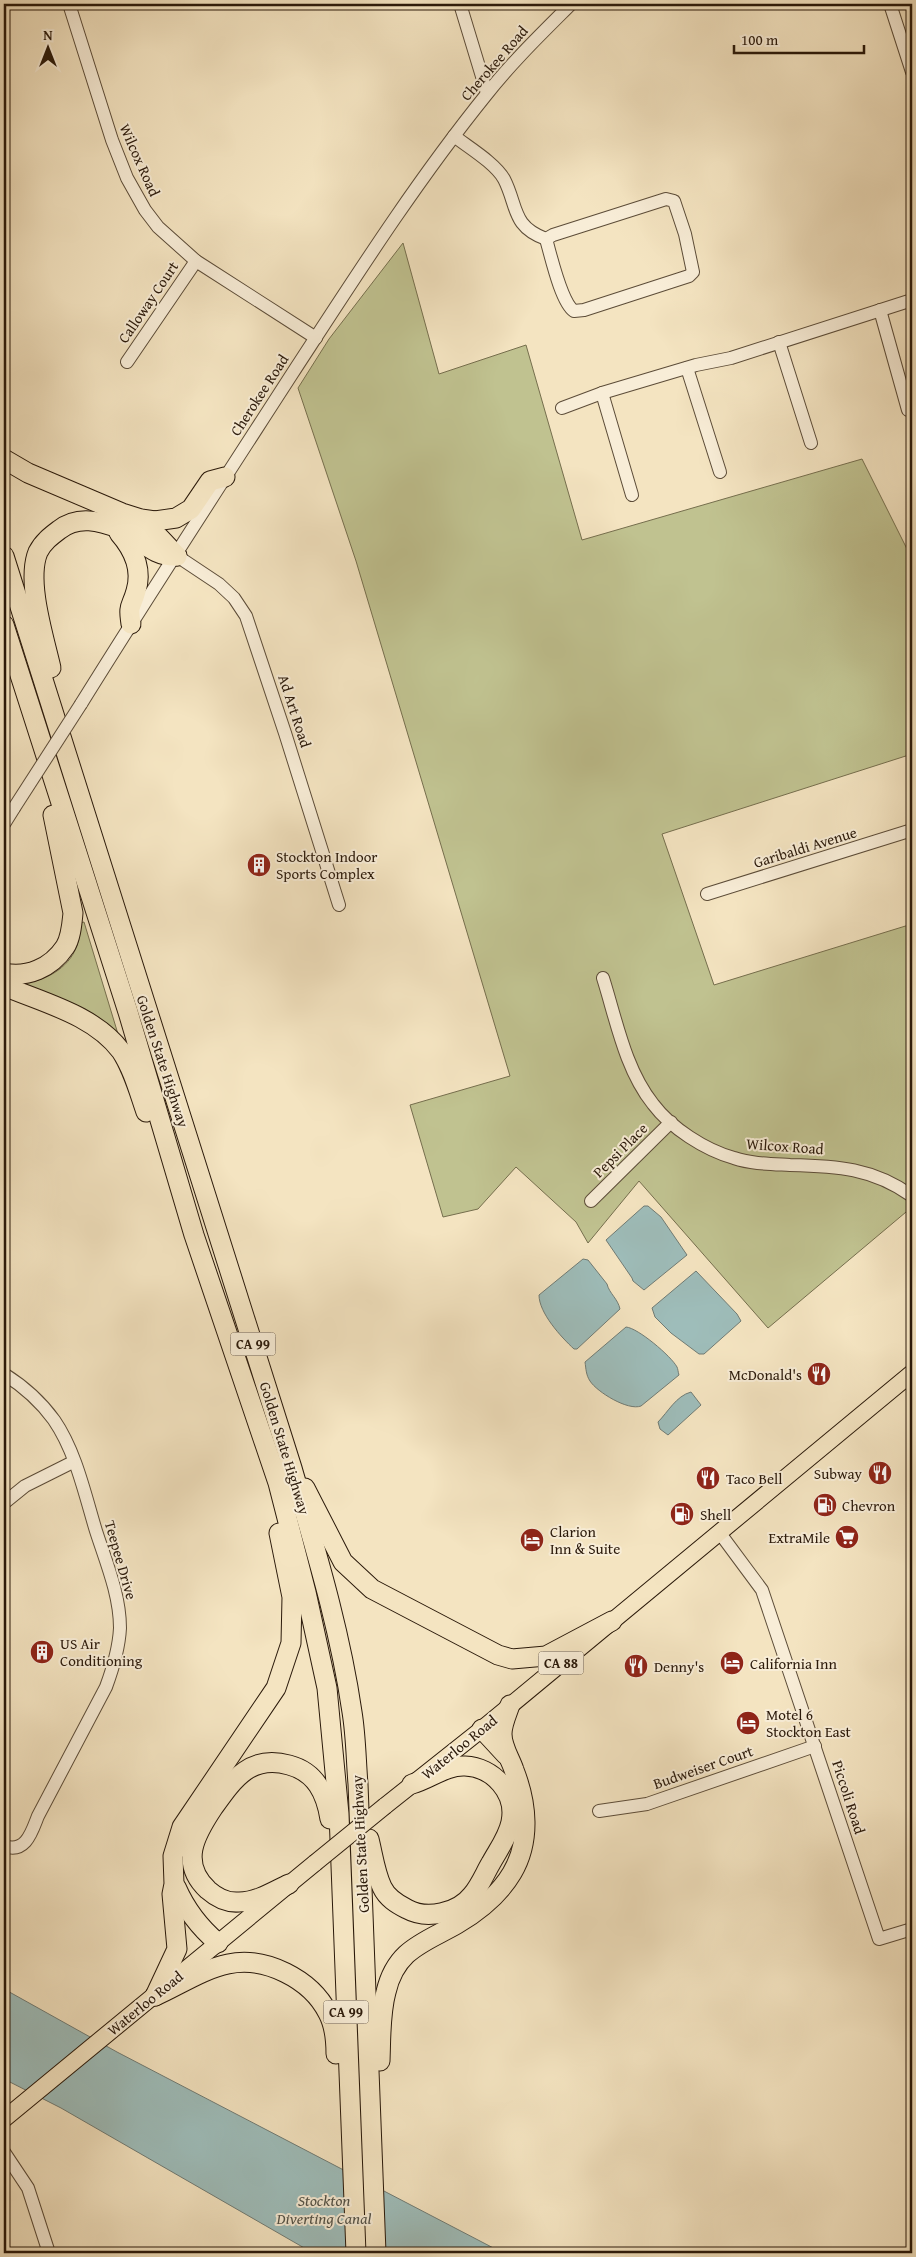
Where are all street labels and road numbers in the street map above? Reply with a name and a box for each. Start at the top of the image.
street label: Cherokee Road [455,21,533,105]
street label: Wilcox Road [115,120,165,200]
street label: Calloway Court [113,256,184,347]
street label: Cherokee Road [225,350,293,440]
street label: Ad Art Road [273,672,317,750]
street label: Garibaldi Avenue [751,821,859,873]
street label: Golden State Highway [132,992,194,1130]
street label: Pepsi Place [588,1118,652,1182]
street label: Wilcox Road [746,1133,824,1159]
road number: CA 99 [230,1332,276,1356]
street label: Golden State Highway [255,1379,315,1517]
street label: Teepee Drive [100,1518,142,1602]
road number: CA 88 [538,1652,584,1675]
street label: Waterloo Road [417,1710,501,1784]
street label: Budweiser Court [650,1740,756,1794]
street label: Piccoli Road [827,1757,871,1837]
street label: Golden State Highway [346,1774,374,1913]
street label: Waterloo Road [103,1966,187,2040]
road number: CA 99 [324,2000,368,2024]

